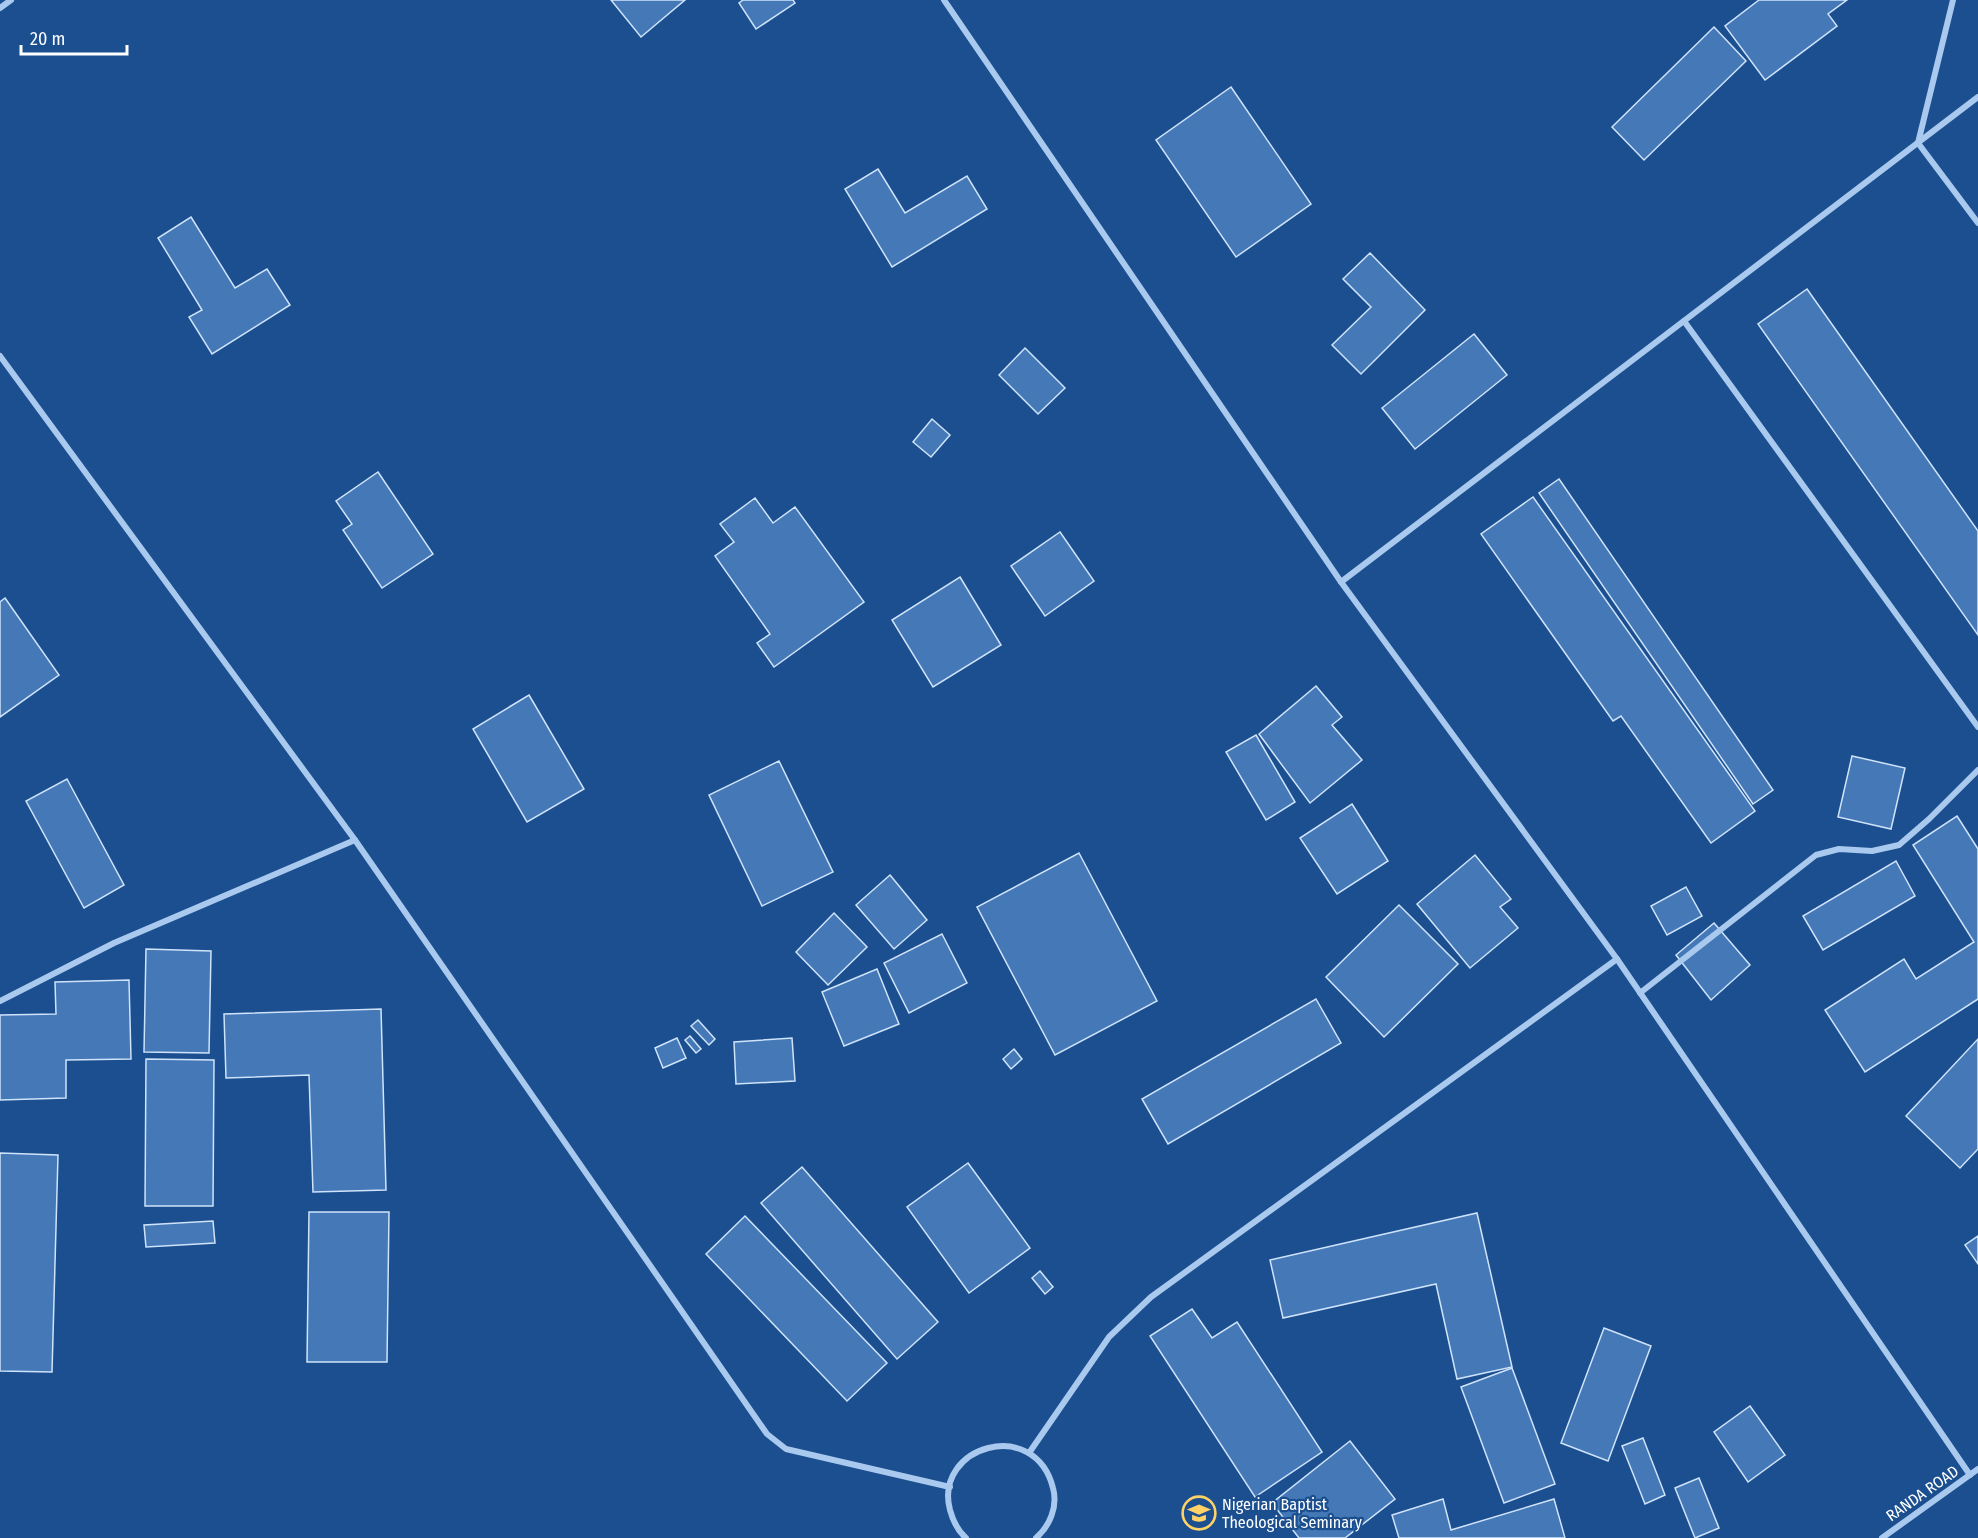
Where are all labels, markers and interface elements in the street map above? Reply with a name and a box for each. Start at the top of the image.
scale bar [21,18,128,56]
text: 20 m [30,28,65,50]
street label: RANDA ROAD [1882,1461,1962,1525]
school or university icon: Nigerian Baptist Theological Seminary [1181,1495,1217,1531]
place label: Nigerian Baptist Theological Seminary [1222,1495,1363,1532]

